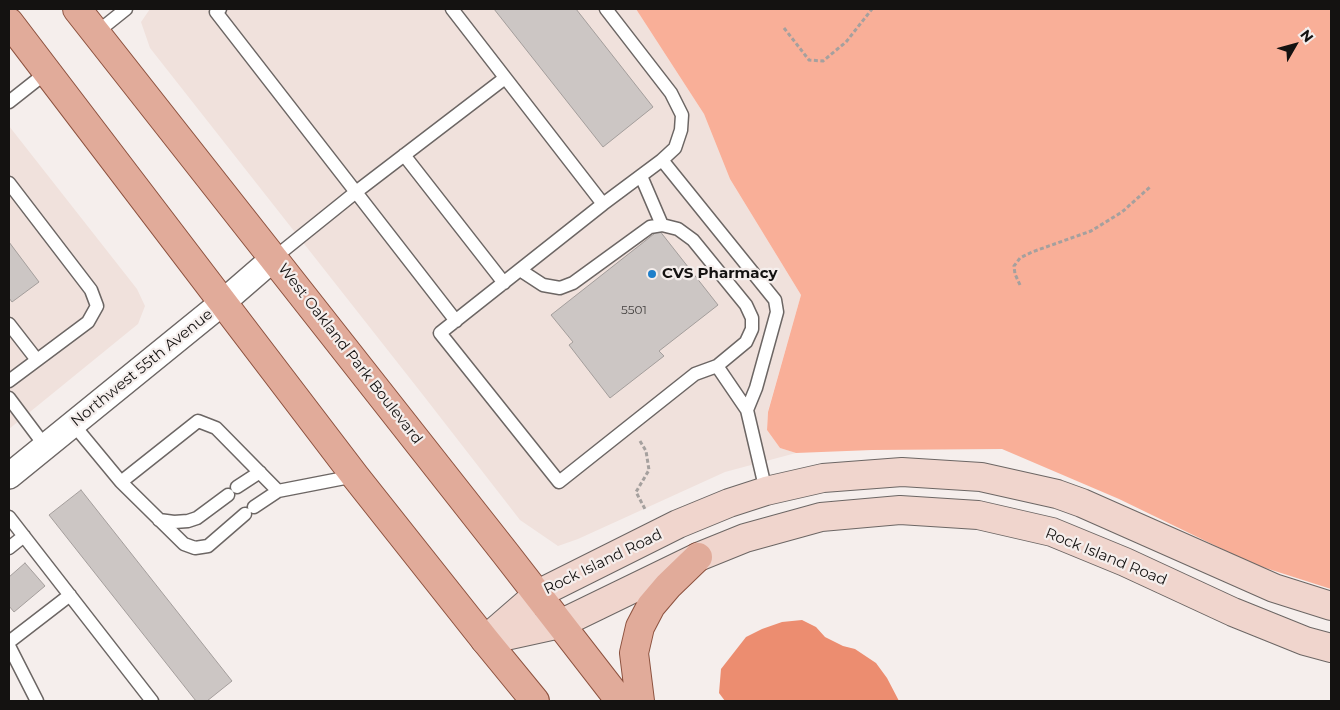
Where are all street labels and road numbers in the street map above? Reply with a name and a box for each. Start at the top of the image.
street label: West Oakland Park Boulevard [274,260,426,448]
street label: Northwest 55th Avenue [68,305,216,431]
street label: Rock Island Road [1043,524,1169,590]
street label: Rock Island Road [541,525,665,599]

